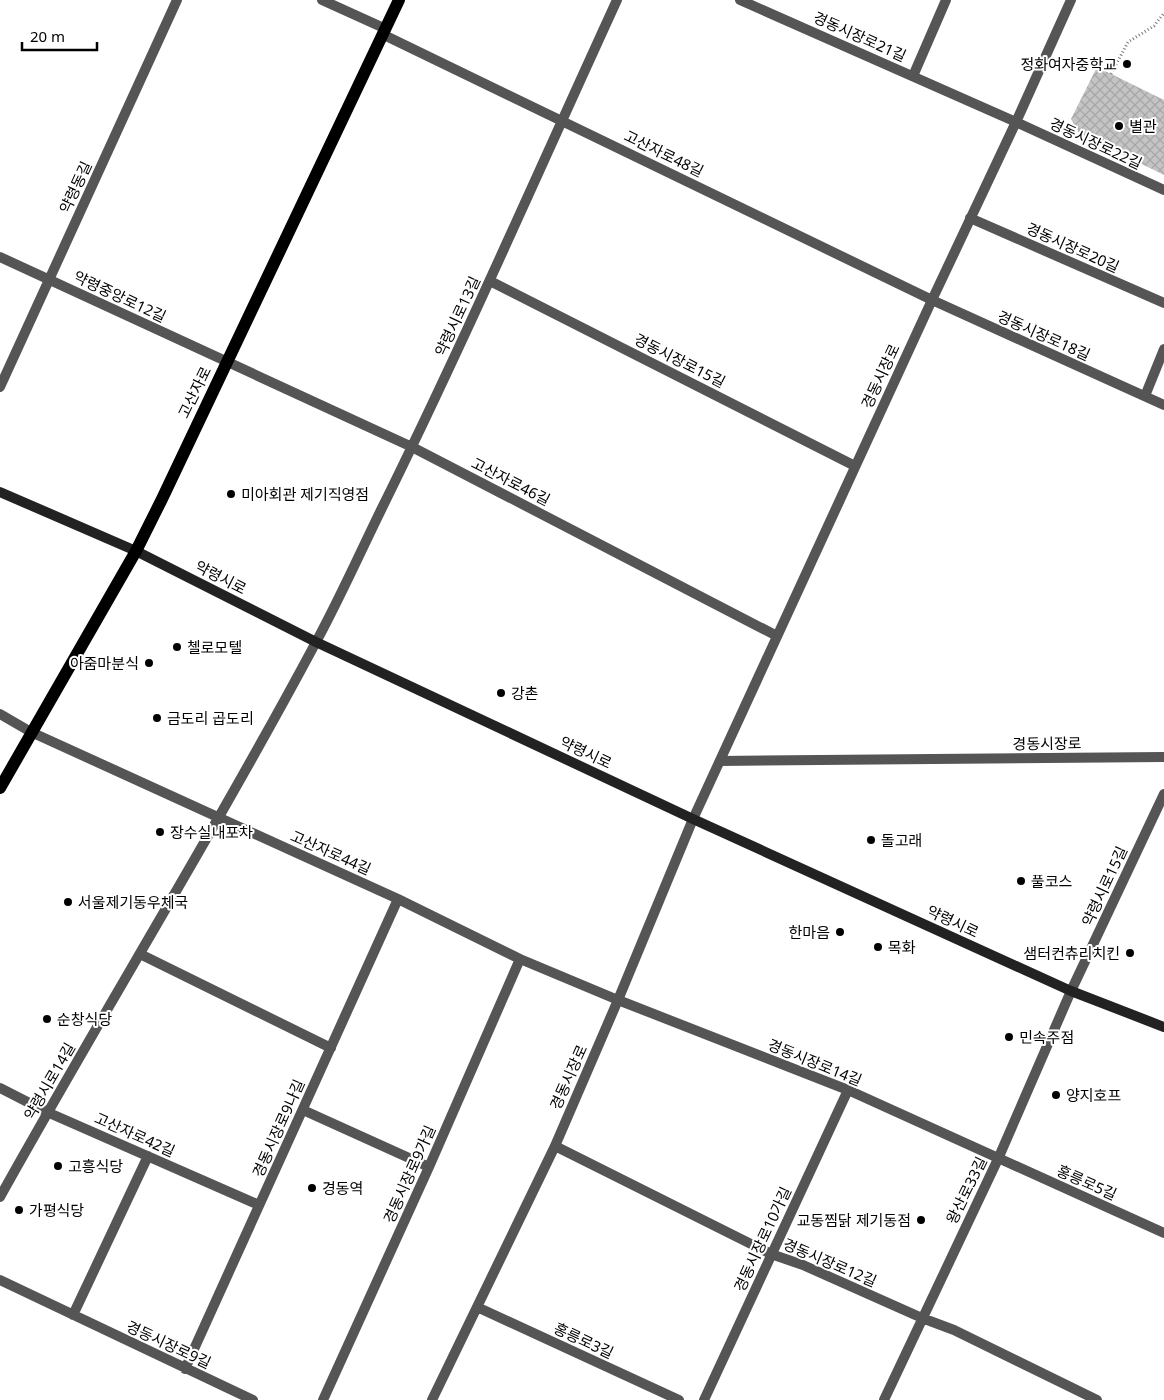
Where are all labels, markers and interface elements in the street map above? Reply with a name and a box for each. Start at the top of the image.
street label: 경동시장로21길 [810,7,910,65]
scale bar [22,20,98,52]
text: 20 m [30,26,65,46]
place label: 정화여자중학교 [1020,54,1117,74]
marker: 정화여자중학교 [1121,58,1133,70]
street label: 경동시장로22길 [1046,113,1146,173]
place label: 별관 [1129,116,1157,136]
marker: 별관 [1113,120,1125,132]
street label: 고산자로48길 [621,125,707,181]
street label: 약령동길 [54,158,96,216]
street label: 경동시장로20길 [1023,218,1123,276]
street label: 약령중앙로12길 [70,266,170,326]
street label: 약령시로13길 [430,273,484,359]
street label: 경동시장로18길 [994,306,1094,364]
street label: 경동시장로15길 [631,328,729,392]
street label: 경동시장로 [856,340,904,412]
street label: 고산자로 [173,363,215,421]
street label: 고산자로46길 [468,453,554,509]
place label: 미아회관 제기직영점 [241,484,369,504]
marker: 미아회관 제기직영점 [225,488,237,500]
street label: 약령시로 [192,556,250,598]
place label: 첼로모텔 [187,637,242,657]
marker: 첼로모텔 [171,641,183,653]
place label: 아줌마분식 [70,653,139,673]
marker: 아줌마분식 [143,657,155,669]
place label: 강촌 [511,683,539,703]
marker: 강촌 [495,687,507,699]
place label: 금도리 곱도리 [167,708,254,728]
marker: 금도리 곱도리 [151,712,163,724]
street label: 약령시로 [557,731,615,773]
street label: 경동시장로 [1012,732,1082,754]
place label: 장수실내포차 [170,822,253,842]
street label: 고산자로44길 [288,825,374,879]
marker: 장수실내포차 [154,826,166,838]
place label: 돌고래 [881,830,922,850]
marker: 돌고래 [865,834,877,846]
street label: 약령시로15길 [1077,843,1131,929]
place label: 풀코스 [1031,871,1073,891]
marker: 풀코스 [1015,875,1027,887]
place label: 서울제기동우체국 [78,892,188,912]
marker: 서울제기동우체국 [62,896,74,908]
street label: 약령시로 [924,900,982,942]
place label: 한마음 [789,922,830,942]
marker: 한마음 [834,926,846,938]
place label: 목화 [888,937,916,957]
marker: 목화 [872,941,884,953]
place label: 샘터컨츄리치킨 [1023,943,1120,963]
marker: 샘터컨츄리치킨 [1124,947,1136,959]
place label: 순창식당 [57,1009,112,1029]
marker: 순창식당 [41,1013,53,1025]
place label: 민속주점 [1019,1027,1074,1047]
marker: 민속주점 [1003,1031,1015,1043]
street label: 경동시장로14길 [765,1034,865,1090]
street label: 약령시로14길 [19,1039,79,1123]
street label: 경동시장로 [545,1041,591,1113]
street label: 경동시장로9나길 [247,1076,309,1180]
place label: 양지호프 [1066,1085,1121,1105]
marker: 양지호프 [1050,1089,1062,1101]
street label: 고산자로42길 [92,1107,178,1161]
street label: 경동시장로9가길 [378,1122,440,1226]
street label: 왕산로33길 [941,1153,991,1227]
place label: 고흥식당 [68,1156,123,1176]
marker: 고흥식당 [52,1160,64,1172]
street label: 홍릉로5길 [1054,1160,1120,1204]
place label: 경동역 [322,1178,363,1198]
marker: 경동역 [306,1182,318,1194]
street label: 경동시장로10가길 [729,1183,795,1295]
place label: 가평식당 [29,1200,84,1220]
marker: 가평식당 [13,1204,25,1216]
place label: 교동찜닭 제기동점 [797,1210,911,1230]
marker: 교동찜닭 제기동점 [915,1214,927,1226]
street label: 경동시장로12길 [780,1233,880,1291]
street label: 경동시장로9길 [123,1316,215,1372]
street label: 홍릉로3길 [551,1317,617,1363]

